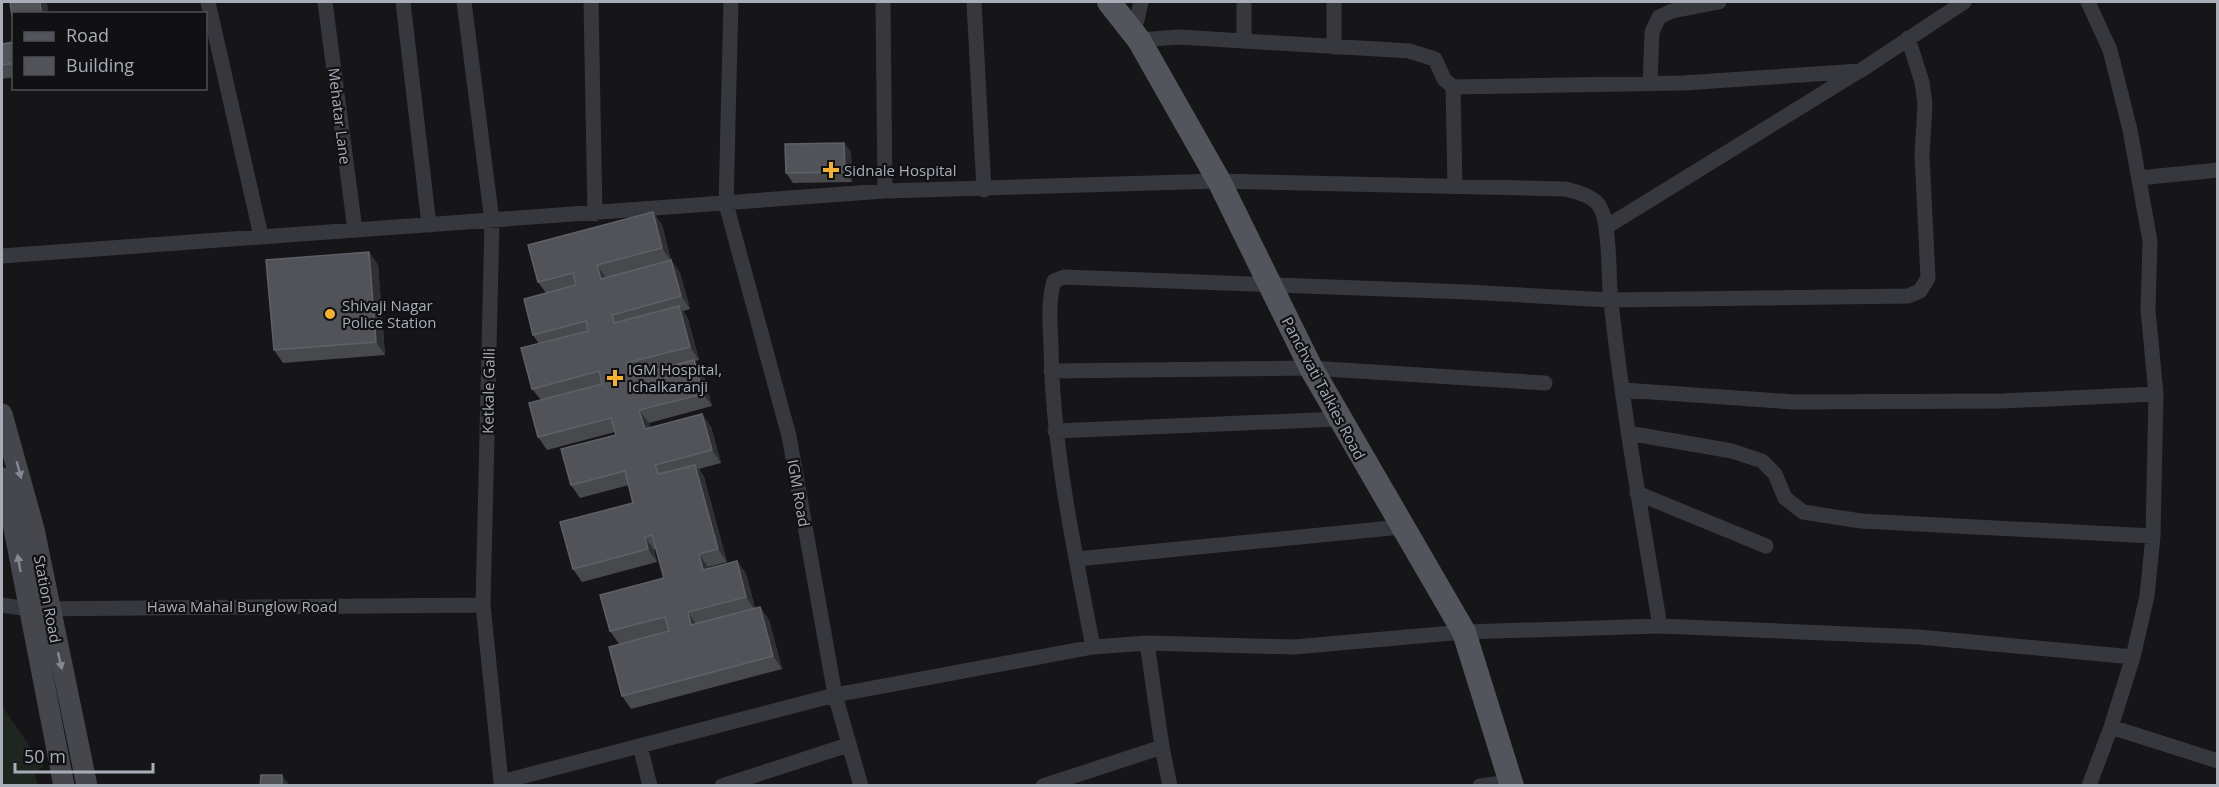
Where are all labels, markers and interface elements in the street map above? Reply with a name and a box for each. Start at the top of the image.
legend [12,12,207,90]
text: Road [66,23,109,47]
text: Building [66,53,134,77]
street label: Mehatar Lane [324,67,356,165]
place label: Sidnale Hospital [844,160,957,180]
marker: Sidnale Hospital [822,161,840,179]
place label: Shivaji Nagar Police Station [342,295,436,332]
marker: Shivaji Nagar Police Station [323,307,337,321]
street label: Panchvati Talkies Road [1278,313,1370,463]
street label: Ketkale Galli [477,348,499,434]
place label: IGM Hospital, Ichalkaranji [628,359,722,396]
marker: IGM Hospital, Ichalkaranji [606,369,624,387]
street label: IGM Road [783,458,815,528]
one-way arrow [15,461,24,479]
street label: Station Road [30,553,66,645]
one-way arrow [14,554,23,573]
street label: Hawa Mahal Bunglow Road [147,596,337,616]
one-way arrow [56,652,65,671]
scale bar [15,736,153,774]
text: 50 m [24,744,66,768]

